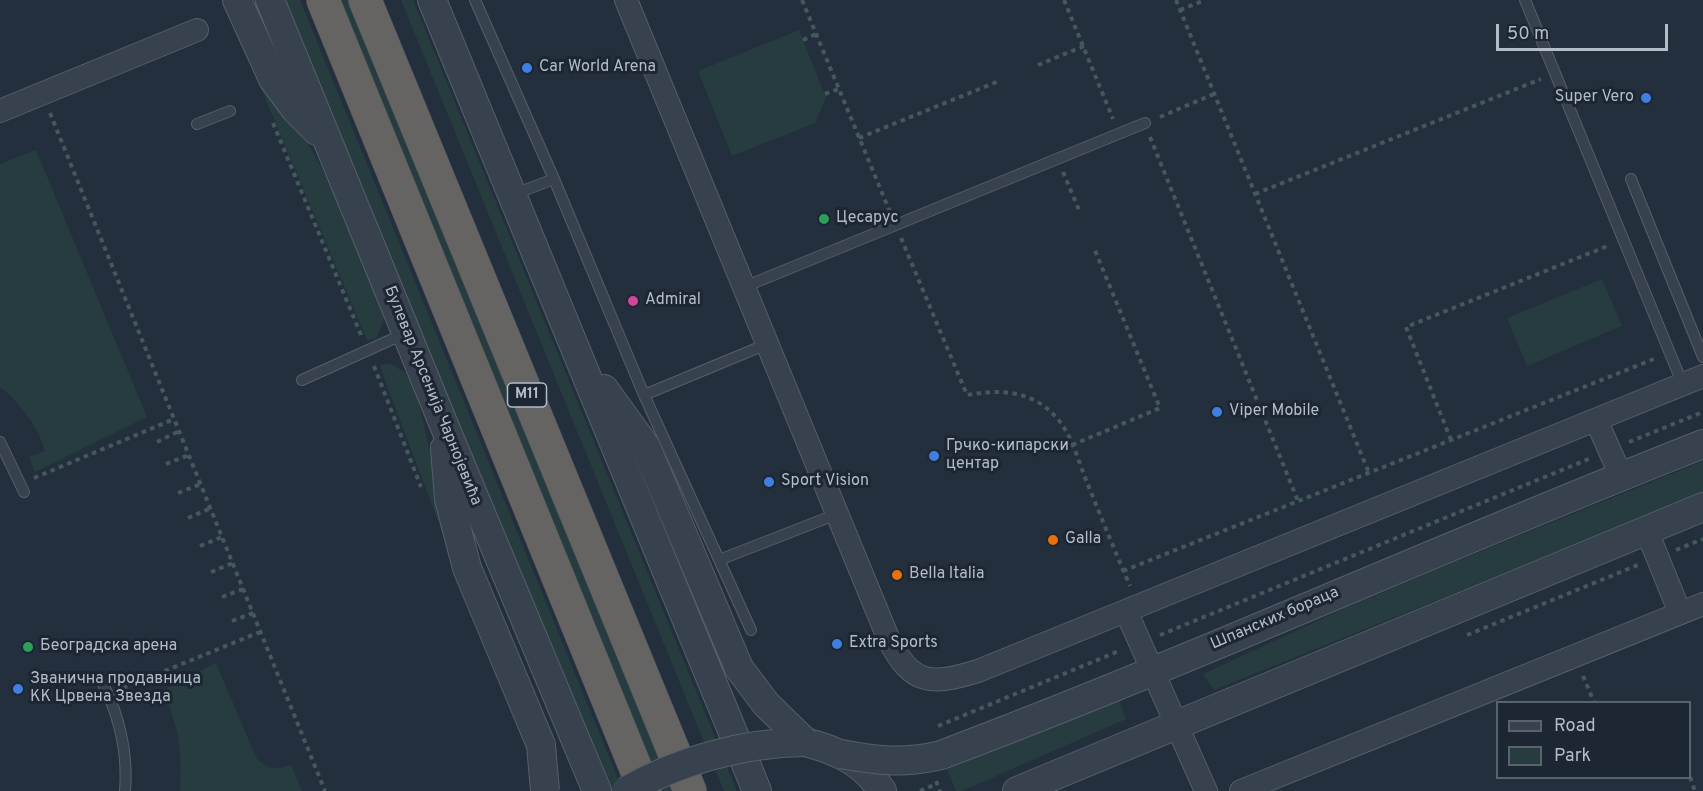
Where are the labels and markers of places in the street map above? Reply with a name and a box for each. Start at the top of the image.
place label: Car World Arena [539,58,656,78]
marker: Car World Arena [520,61,534,75]
place label: Super Vero [1555,88,1634,108]
marker: Super Vero [1639,91,1653,105]
place label: Цесарус [836,209,899,229]
marker: Цесарус [817,212,831,226]
place label: Admiral [645,291,701,311]
marker: Admiral [626,294,640,308]
place label: Viper Mobile [1229,402,1319,422]
marker: Viper Mobile [1210,405,1224,419]
place label: Грчко-кипарски центар [946,437,1069,475]
marker: Грчко-кипарски центар [927,449,941,463]
place label: Sport Vision [781,472,869,492]
marker: Sport Vision [762,475,776,489]
place label: Galla [1065,530,1101,550]
marker: Galla [1046,533,1060,547]
place label: Bella Italia [909,565,984,585]
marker: Bella Italia [890,568,904,582]
place label: Extra Sports [849,634,938,654]
place label: Београдска арена [40,637,177,657]
marker: Extra Sports [830,637,844,651]
marker: Београдска арена [21,640,35,654]
place label: Званична продавница КК Црвена Звезда [30,670,201,708]
marker: Званична продавница КК Црвена Звезда [11,682,25,696]

